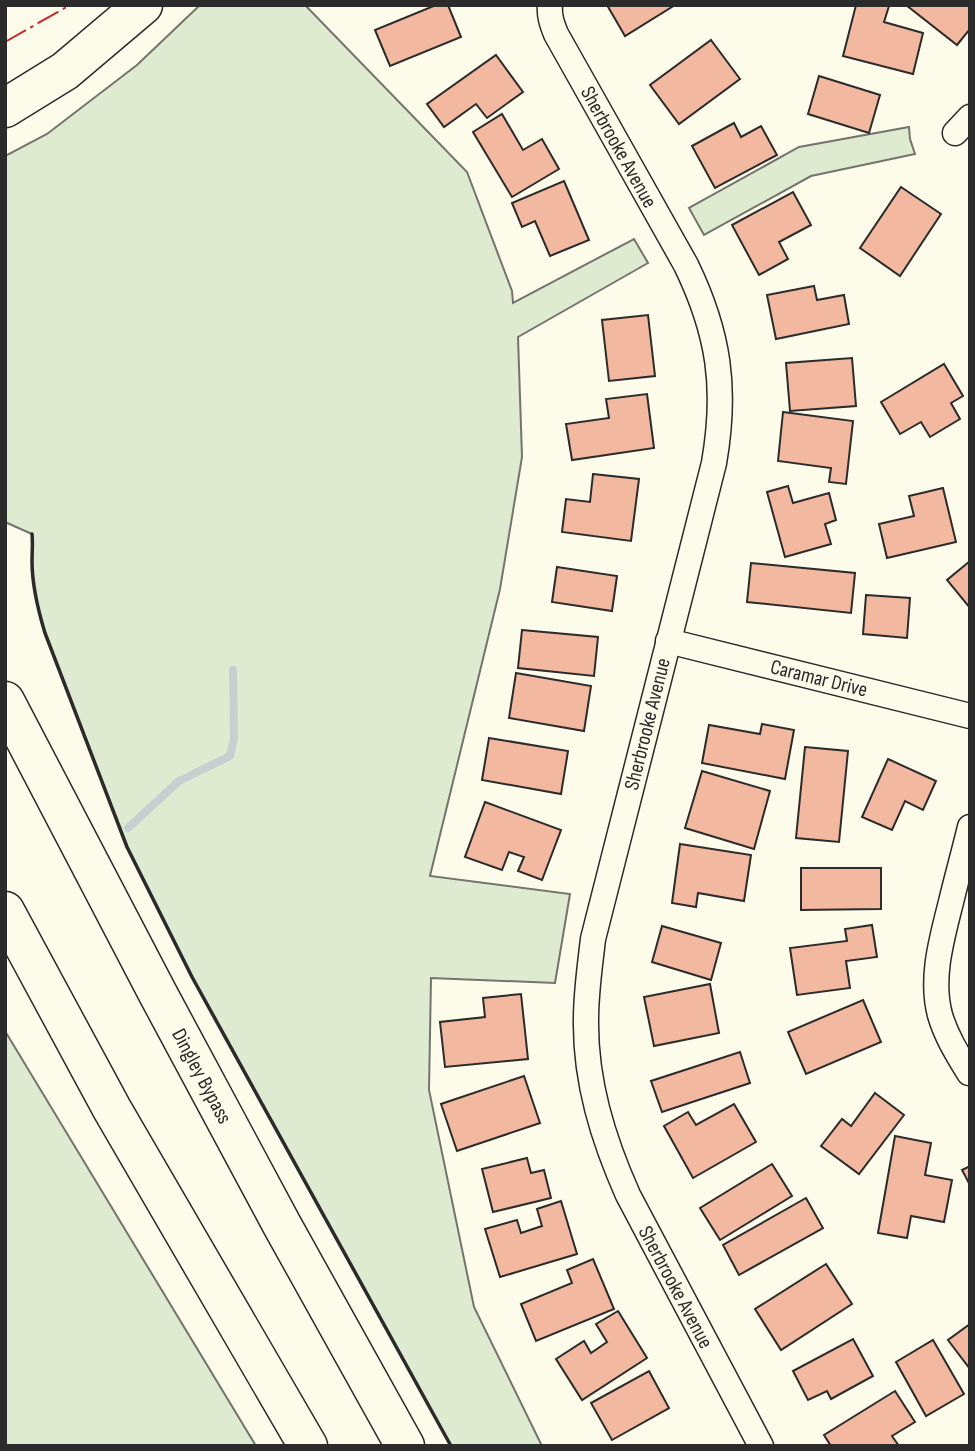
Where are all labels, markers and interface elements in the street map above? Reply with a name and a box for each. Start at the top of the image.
street label: Sherbrooke Avenue [575,82,662,212]
street label: Caramar Drive [768,654,870,703]
street label: Sherbrooke Avenue [619,656,676,793]
street label: Dingley Bypass [166,1024,237,1128]
street label: Sherbrooke Avenue [633,1222,718,1353]

